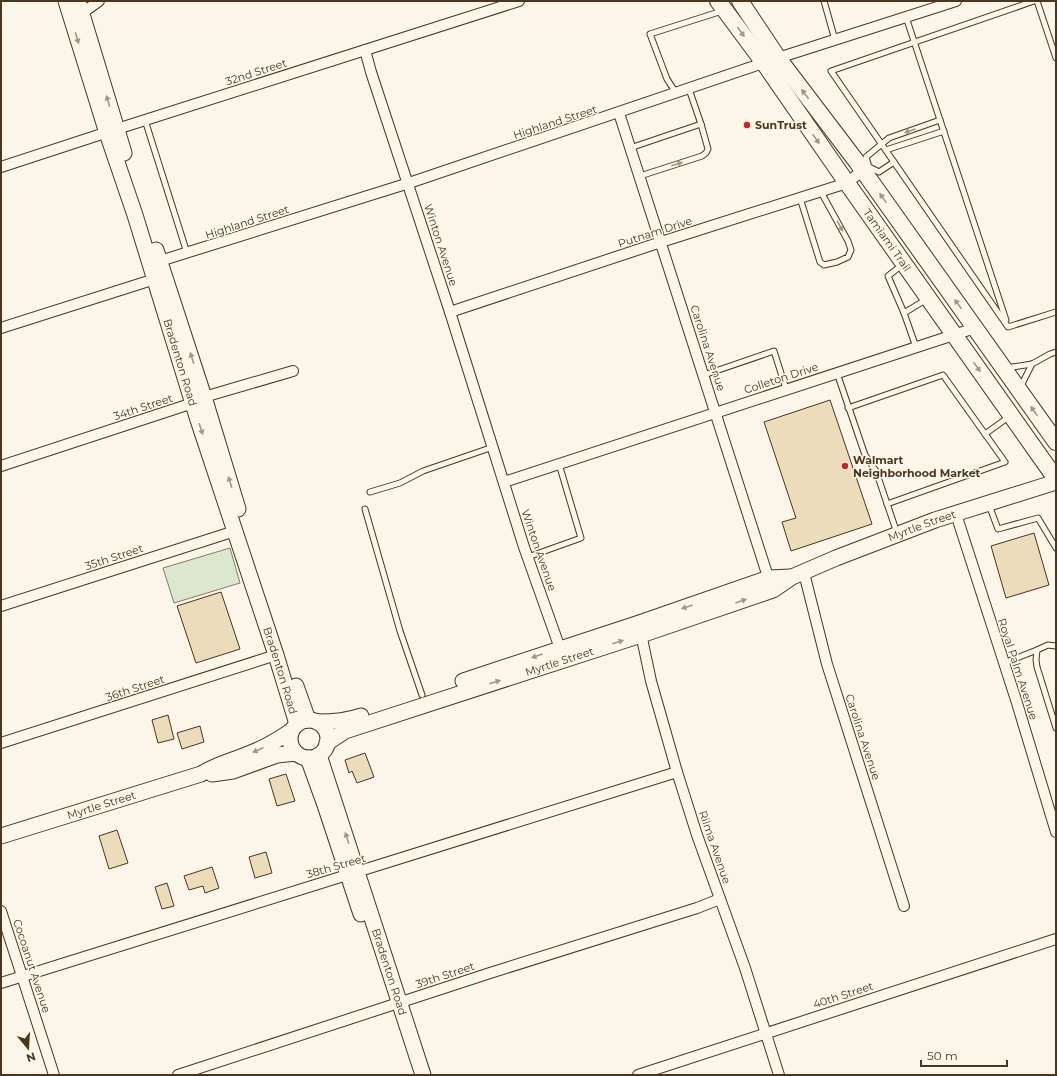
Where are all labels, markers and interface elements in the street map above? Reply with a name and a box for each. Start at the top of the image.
one-way arrow [737,27,746,38]
one-way arrow [75,32,81,44]
street label: 32nd Street [224,55,289,88]
one-way arrow [801,89,810,100]
one-way arrow [105,95,111,107]
street label: Highland Street [511,102,599,142]
place label: SunTrust [755,118,807,132]
marker: SunTrust [742,120,752,130]
one-way arrow [904,128,916,134]
one-way arrow [812,134,820,144]
one-way arrow [671,161,683,167]
one-way arrow [879,193,887,204]
street label: Highland Street [203,202,291,242]
street label: Winton Avenue [421,202,461,288]
street label: Tamiami Trail [860,206,914,274]
street label: Putnam Drive [616,213,694,251]
one-way arrow [836,220,843,232]
one-way arrow [954,299,962,310]
street label: Carolina Avenue [687,303,729,393]
street label: Bradenton Road [160,317,200,408]
one-way arrow [188,351,194,363]
street label: Colleton Drive [742,359,820,397]
one-way arrow [973,361,981,372]
street label: 34th Street [112,391,175,423]
one-way arrow [1030,405,1038,416]
one-way arrow [198,423,204,435]
place label: Walmart Neighborhood Market [853,453,981,480]
marker: Walmart Neighborhood Market [840,461,850,471]
one-way arrow [227,476,233,488]
street label: Winton Avenue [518,507,560,593]
street label: Myrtle Street [886,507,958,544]
street label: 35th Street [83,541,145,573]
one-way arrow [736,597,748,603]
one-way arrow [681,604,693,610]
street label: Royal Palm Avenue [995,616,1041,722]
street label: Bradenton Road [260,625,301,716]
one-way arrow [613,639,625,645]
street label: Myrtle Street [523,644,596,679]
one-way arrow [531,653,543,659]
street label: 36th Street [104,672,167,704]
one-way arrow [489,679,501,685]
street label: Carolina Avenue [842,692,884,782]
one-way arrow [252,747,263,753]
street label: Myrtle Street [65,788,138,822]
street label: Rilma Avenue [696,809,734,886]
one-way arrow [344,832,350,844]
street label: 38th Street [305,851,368,881]
street label: Cocoanut Avenue [10,917,54,1015]
street label: Bradenton Road [369,927,410,1017]
street label: 39th Street [414,959,477,991]
street label: 40th Street [811,978,875,1011]
north arrow [8,1028,48,1068]
scale bar [921,1042,1007,1068]
text: 50 m [927,1048,958,1063]
text: N [25,1049,37,1066]

